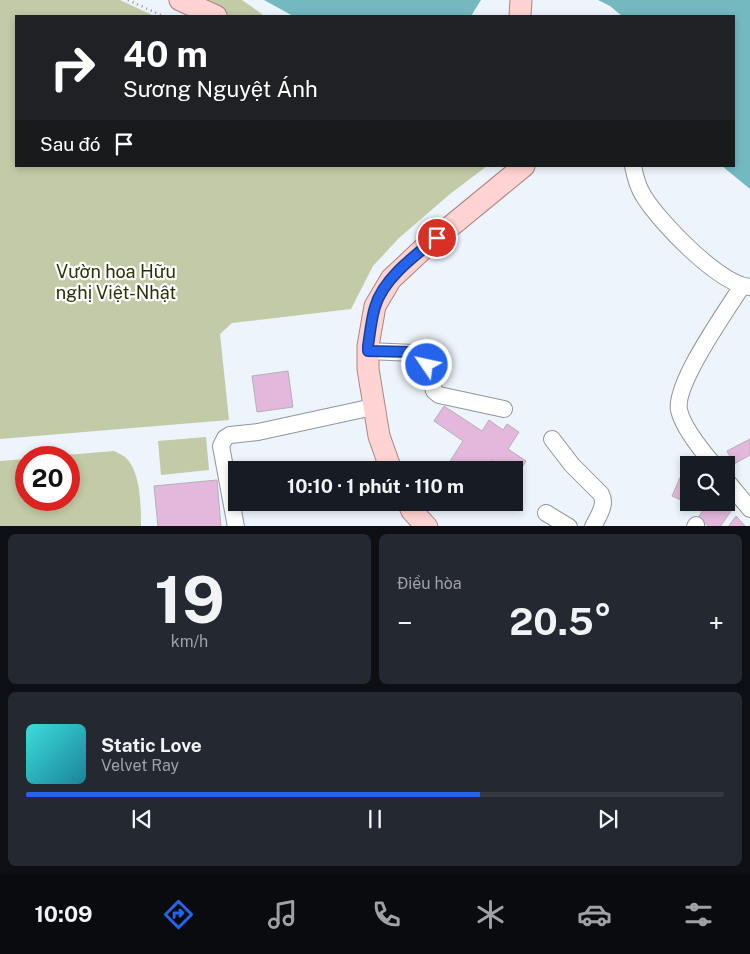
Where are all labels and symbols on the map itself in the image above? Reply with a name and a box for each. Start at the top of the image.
pin [416,217,458,259]
park label: Vườn hoa Hữu nghị Việt-Nhật [56,261,176,303]
position arrow [400,338,452,390]
speed limit sign: 20 [15,446,80,511]

